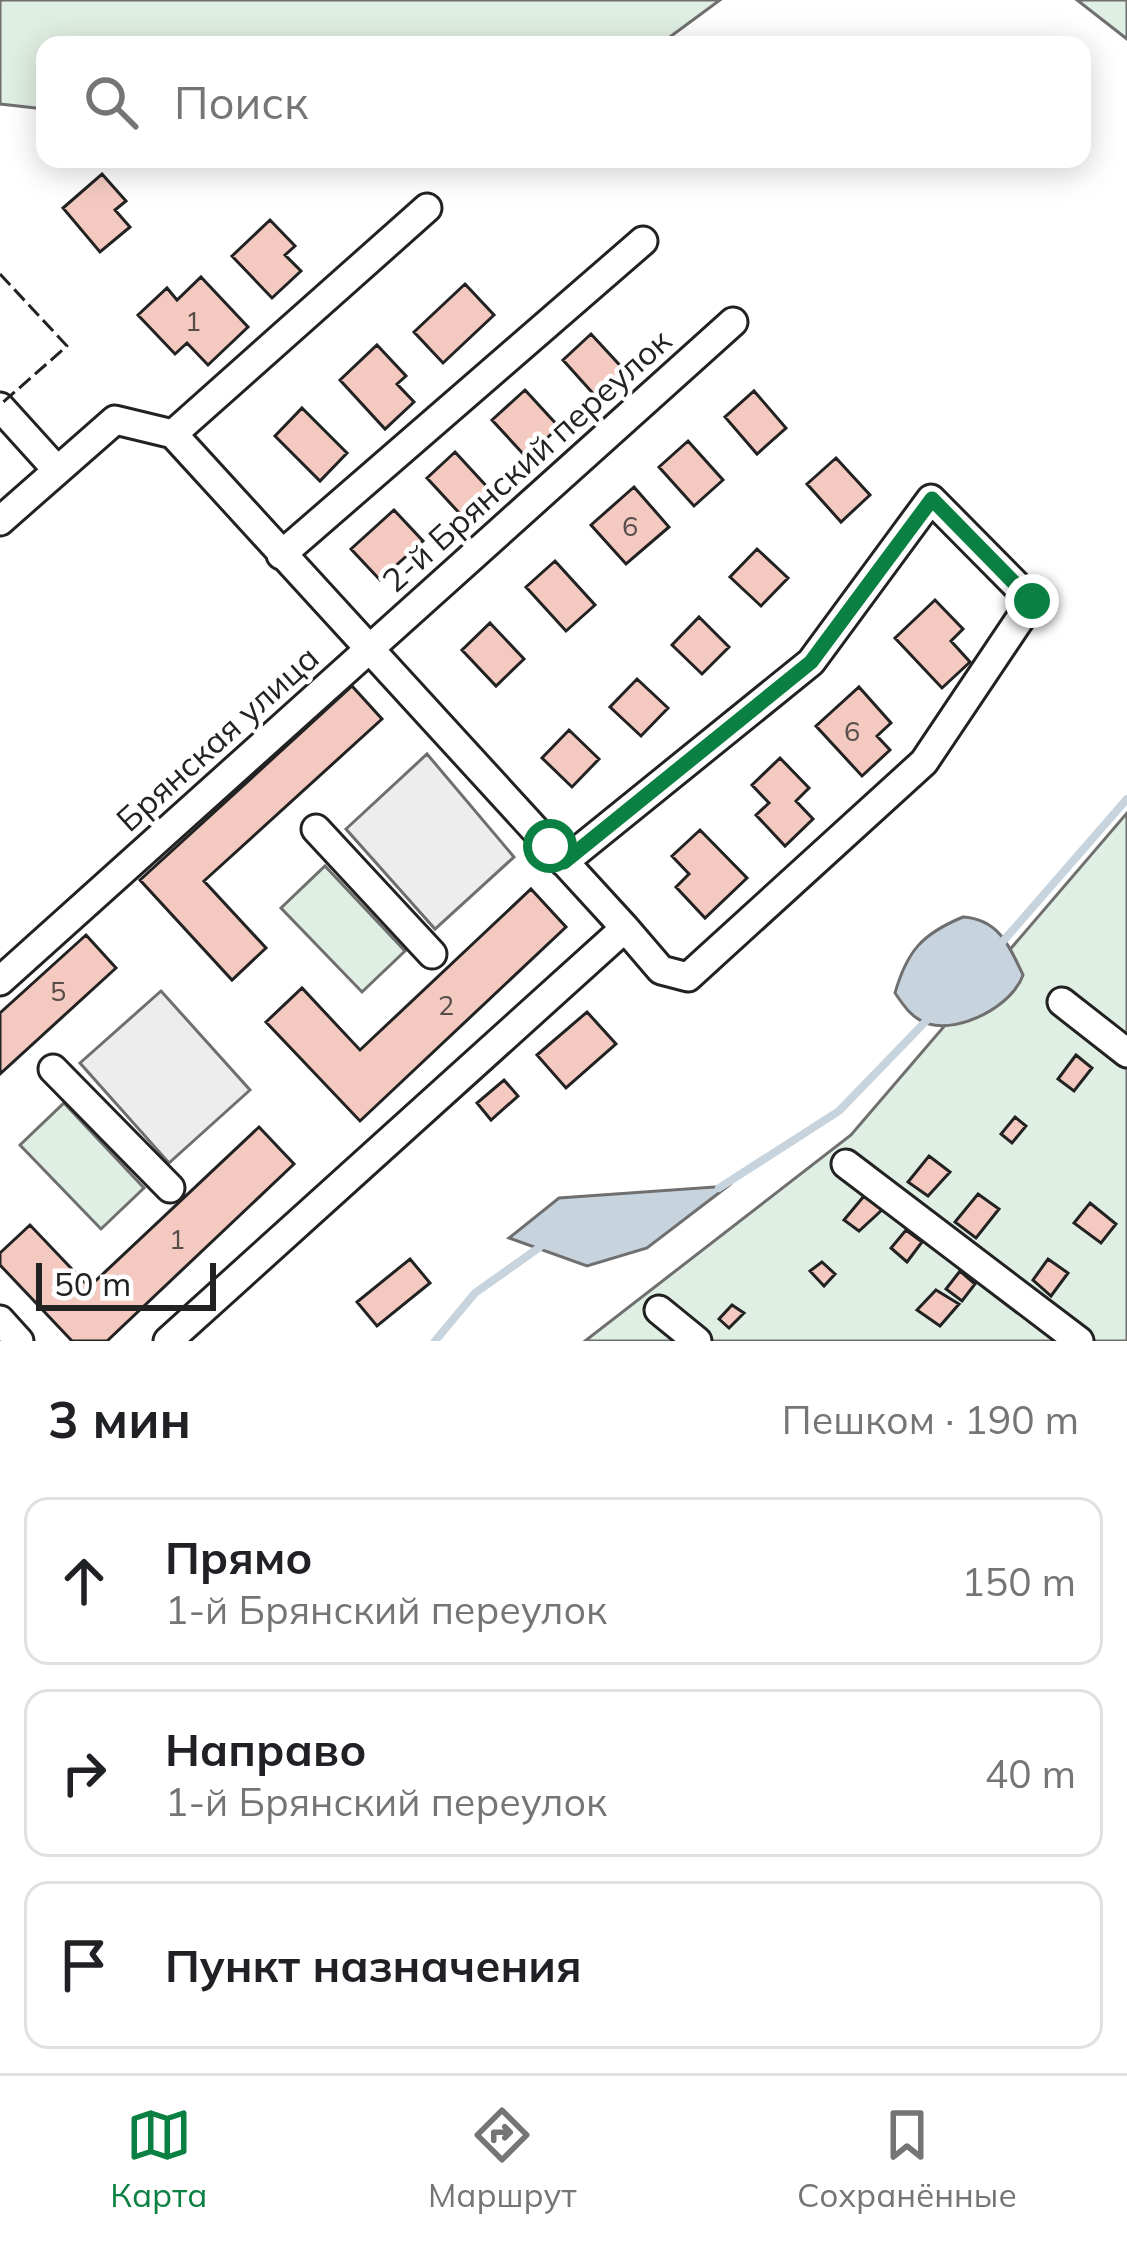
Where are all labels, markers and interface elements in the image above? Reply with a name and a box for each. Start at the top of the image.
search box [36,36,1091,168]
icon: search [78,69,144,135]
text: Поиск [174,74,308,130]
house number: 1 [185,304,201,338]
street label: 2-й Брянский переулок [373,319,679,600]
house number: 6 [622,509,638,543]
route end [1005,574,1059,628]
street label: Брянская улица [108,637,326,839]
house number: 6 [844,714,860,748]
route start [523,819,577,873]
house number: 5 [50,974,66,1008]
house number: 2 [438,988,454,1022]
house number: 1 [169,1222,185,1256]
scale bar [36,1257,216,1310]
text: 50 m [54,1263,131,1304]
text: 3 мин [48,1387,191,1451]
text: Пешком · 190 m [782,1395,1079,1444]
text: Прямо [165,1529,313,1585]
icon: ahead [51,1548,117,1614]
text: 150 m [961,1557,1076,1606]
text: 1-й Брянский переулок [165,1585,607,1634]
text: Направо [165,1721,366,1777]
icon: right [51,1740,117,1806]
text: 40 m [985,1749,1076,1798]
text: 1-й Брянский переулок [165,1777,607,1826]
icon: arrive [51,1932,117,1998]
text: Пункт назначения [165,1937,582,1993]
tab: Карта [110,2102,207,2215]
tab: Маршрут [428,2102,576,2215]
tab: Сохранённые [797,2102,1017,2215]

